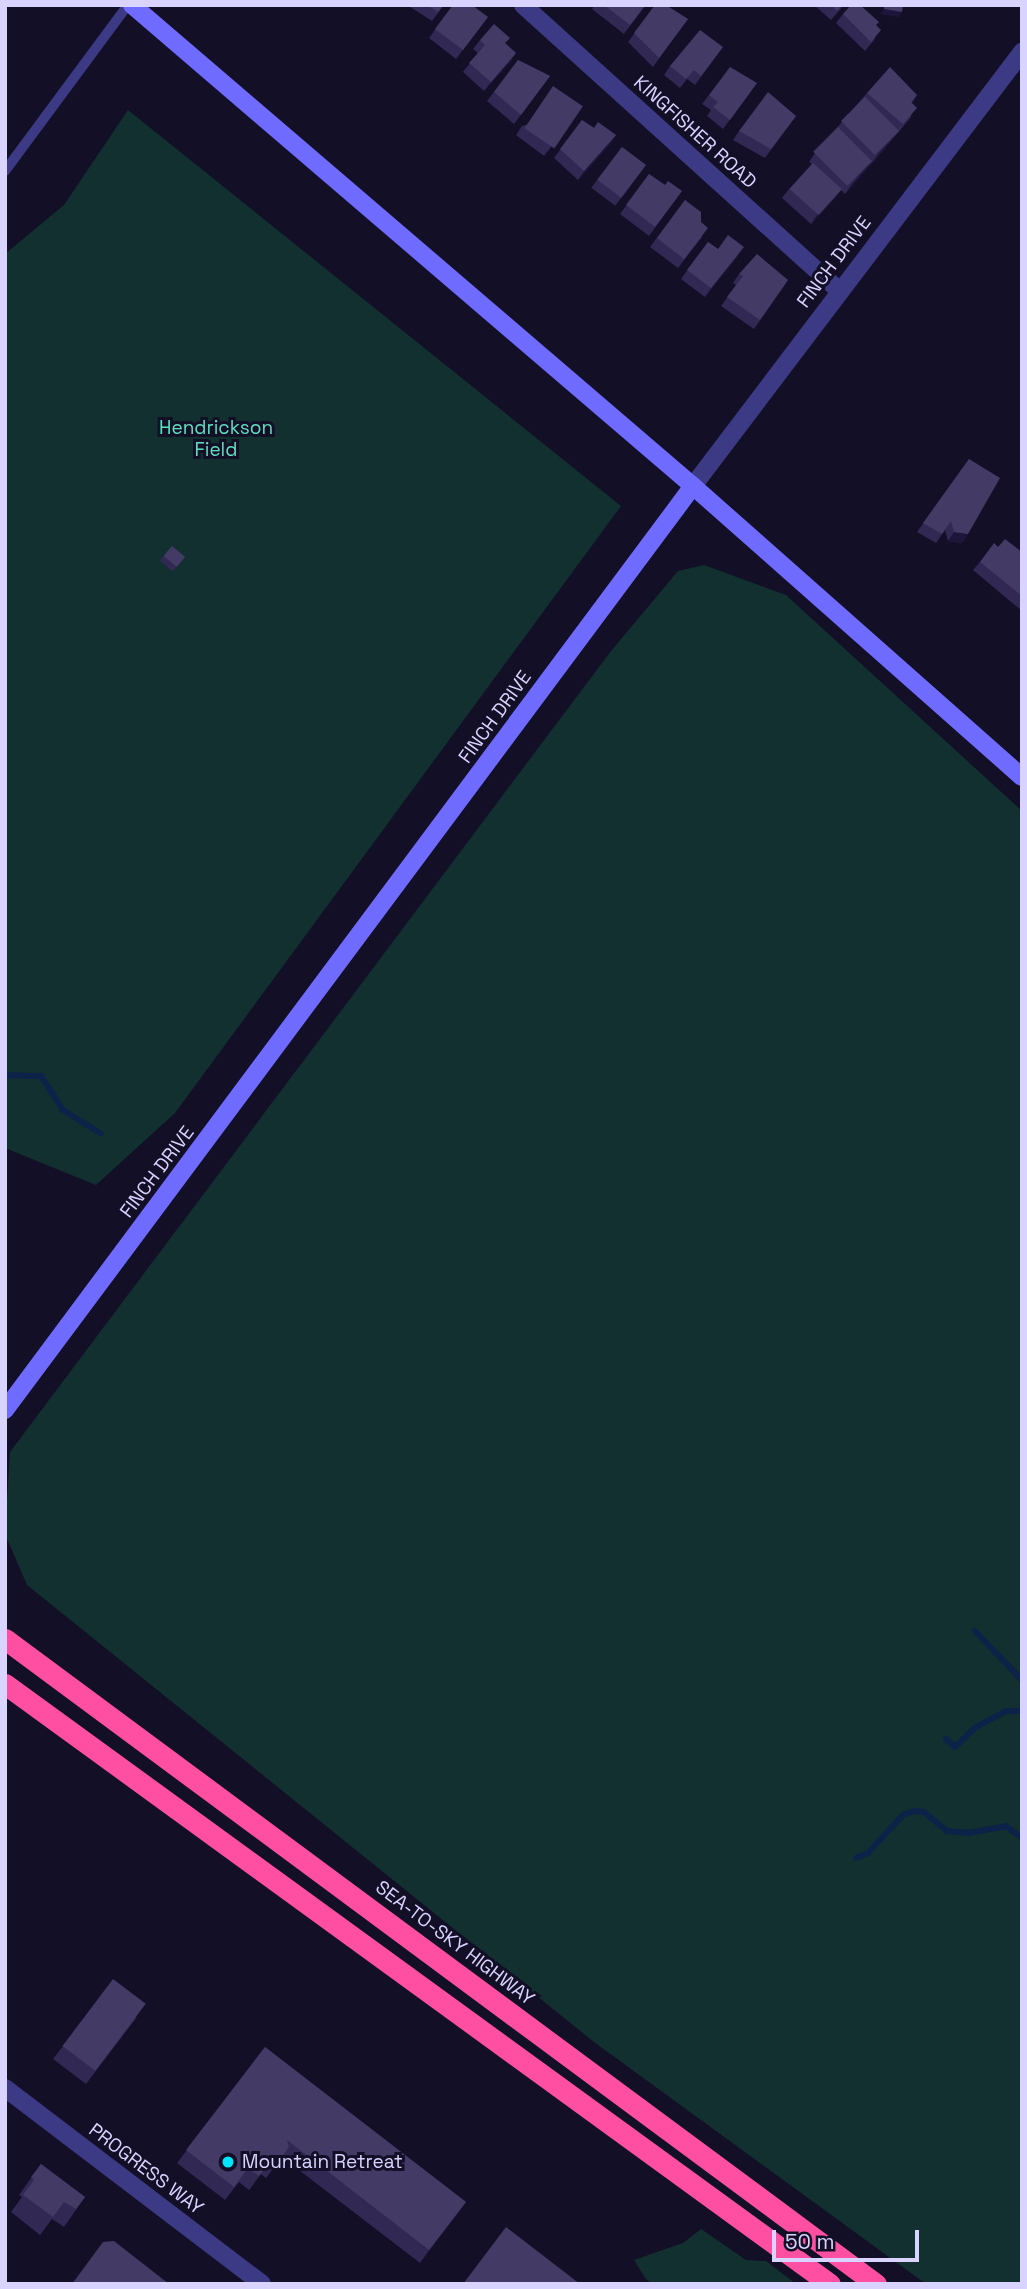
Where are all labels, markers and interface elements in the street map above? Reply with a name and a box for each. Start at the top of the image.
street label: KINGFISHER ROAD [629,71,761,193]
street label: FINCH DRIVE [792,212,876,312]
park label: Hendrickson Field [159,417,273,461]
street label: FINCH DRIVE [454,666,536,768]
street label: FINCH DRIVE [115,1122,199,1222]
street label: SEA-TO-SKY HIGHWAY [371,1876,539,2010]
street label: PROGRESS WAY [84,2118,208,2220]
place label: Mountain Retreat [242,2151,403,2173]
marker: Mountain Retreat [220,2154,236,2170]
scale bar [775,2216,922,2260]
text: 50 m [785,2228,835,2255]

